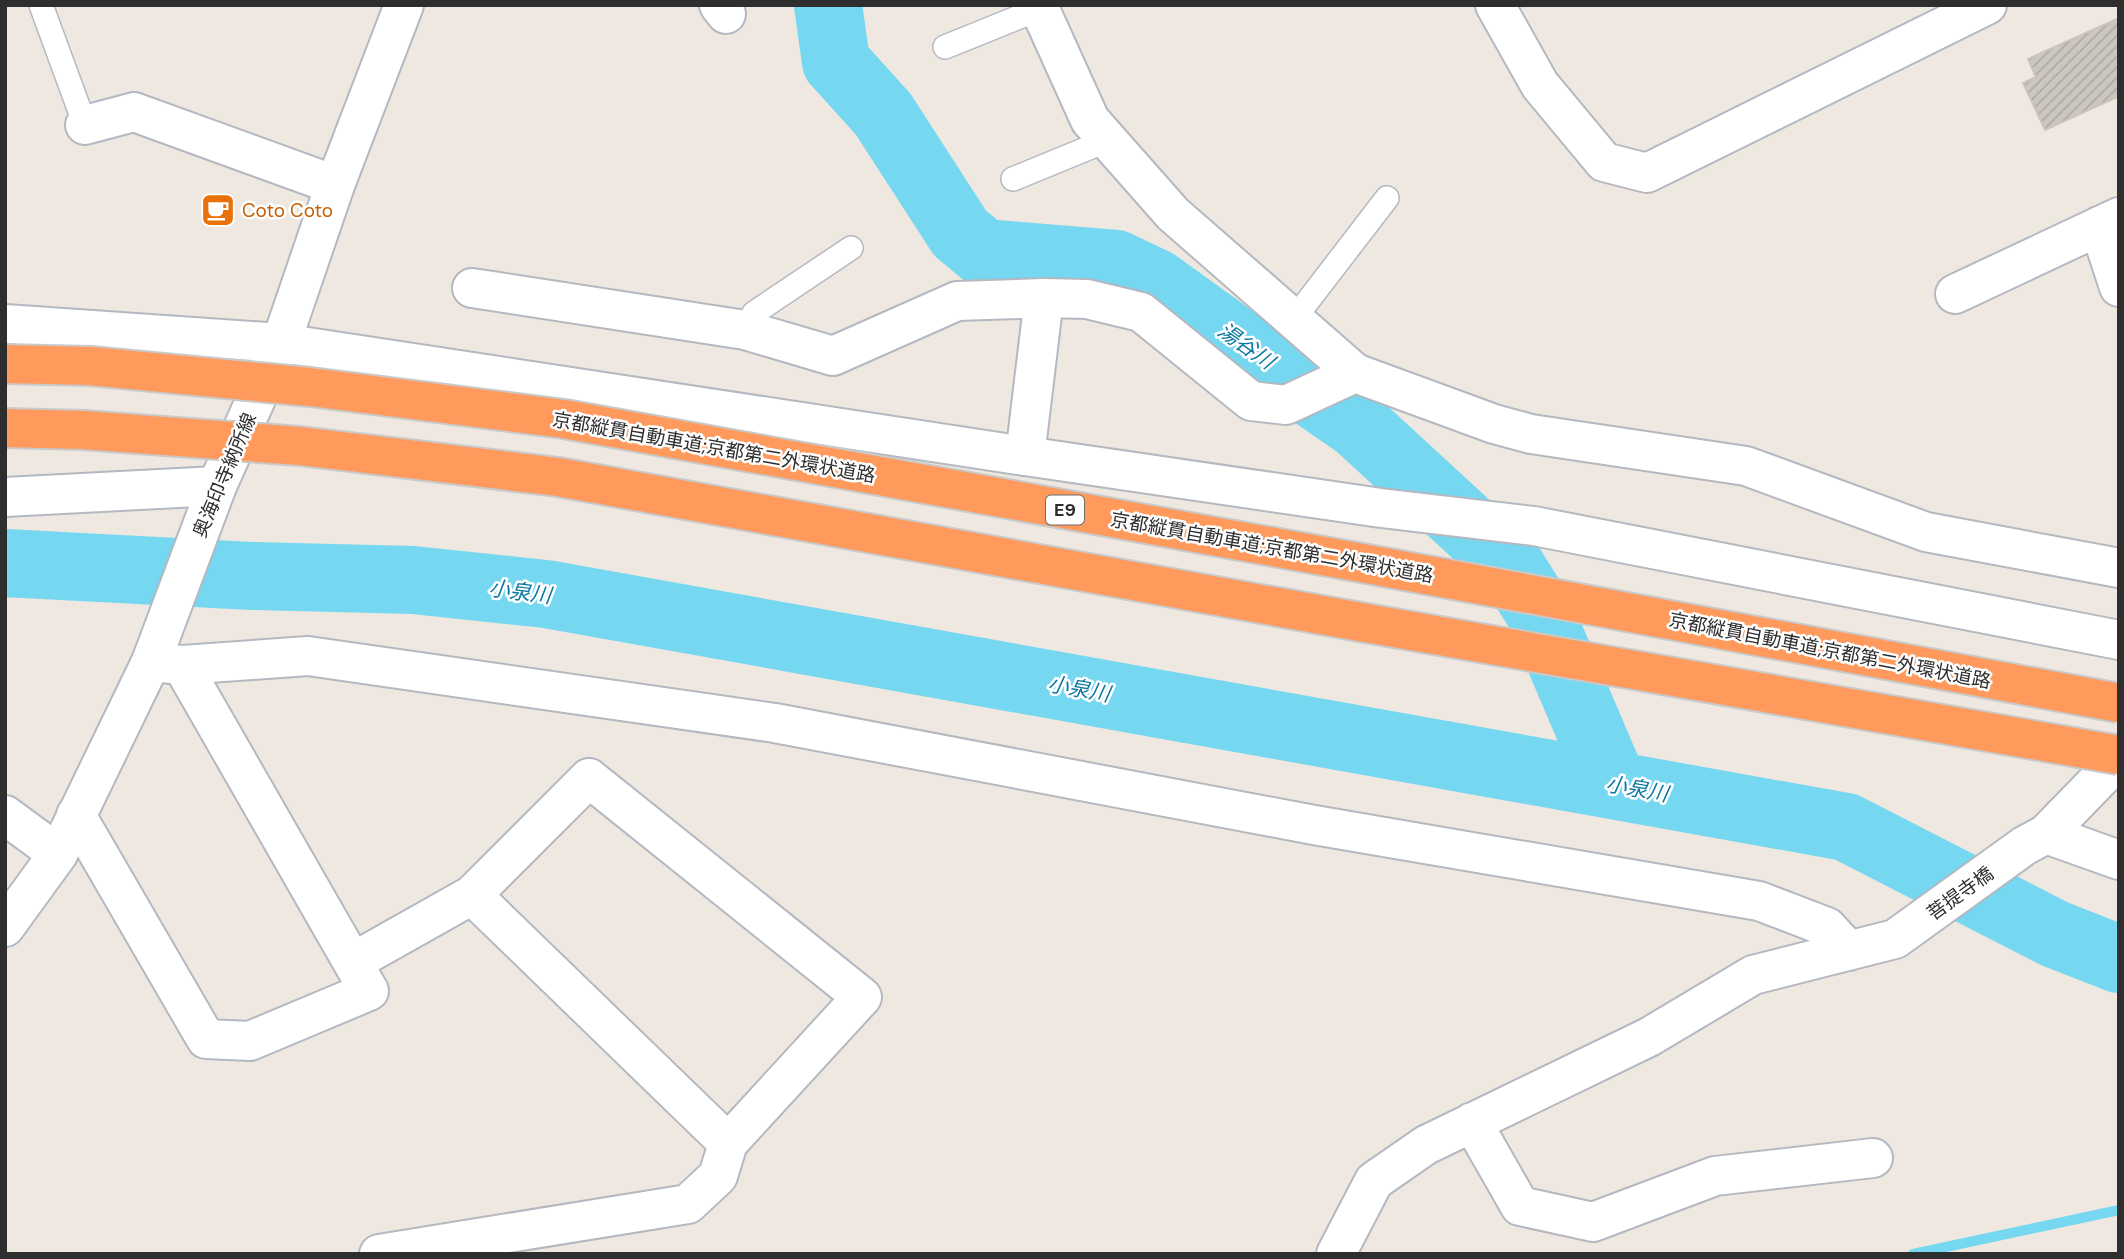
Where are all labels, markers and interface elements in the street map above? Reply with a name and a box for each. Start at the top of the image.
cafe icon: Coto Coto [199,191,237,229]
place label: Coto Coto [242,198,333,223]
water label: 湯谷川 [1212,316,1281,377]
street label: 京都縦貫自動車道;京都第二外環状道路 [551,407,877,488]
street label: 奥海印寺納所線 [187,409,262,541]
road number: E9 [1046,496,1084,524]
street label: 京都縦貫自動車道;京都第二外環状道路 [1109,507,1435,588]
water label: 小泉川 [487,574,555,610]
street label: 京都縦貫自動車道;京都第二外環状道路 [1667,607,1993,694]
water label: 小泉川 [1046,670,1114,709]
water label: 小泉川 [1604,770,1672,809]
street label: 菩提寺橋 [1922,861,1998,926]

